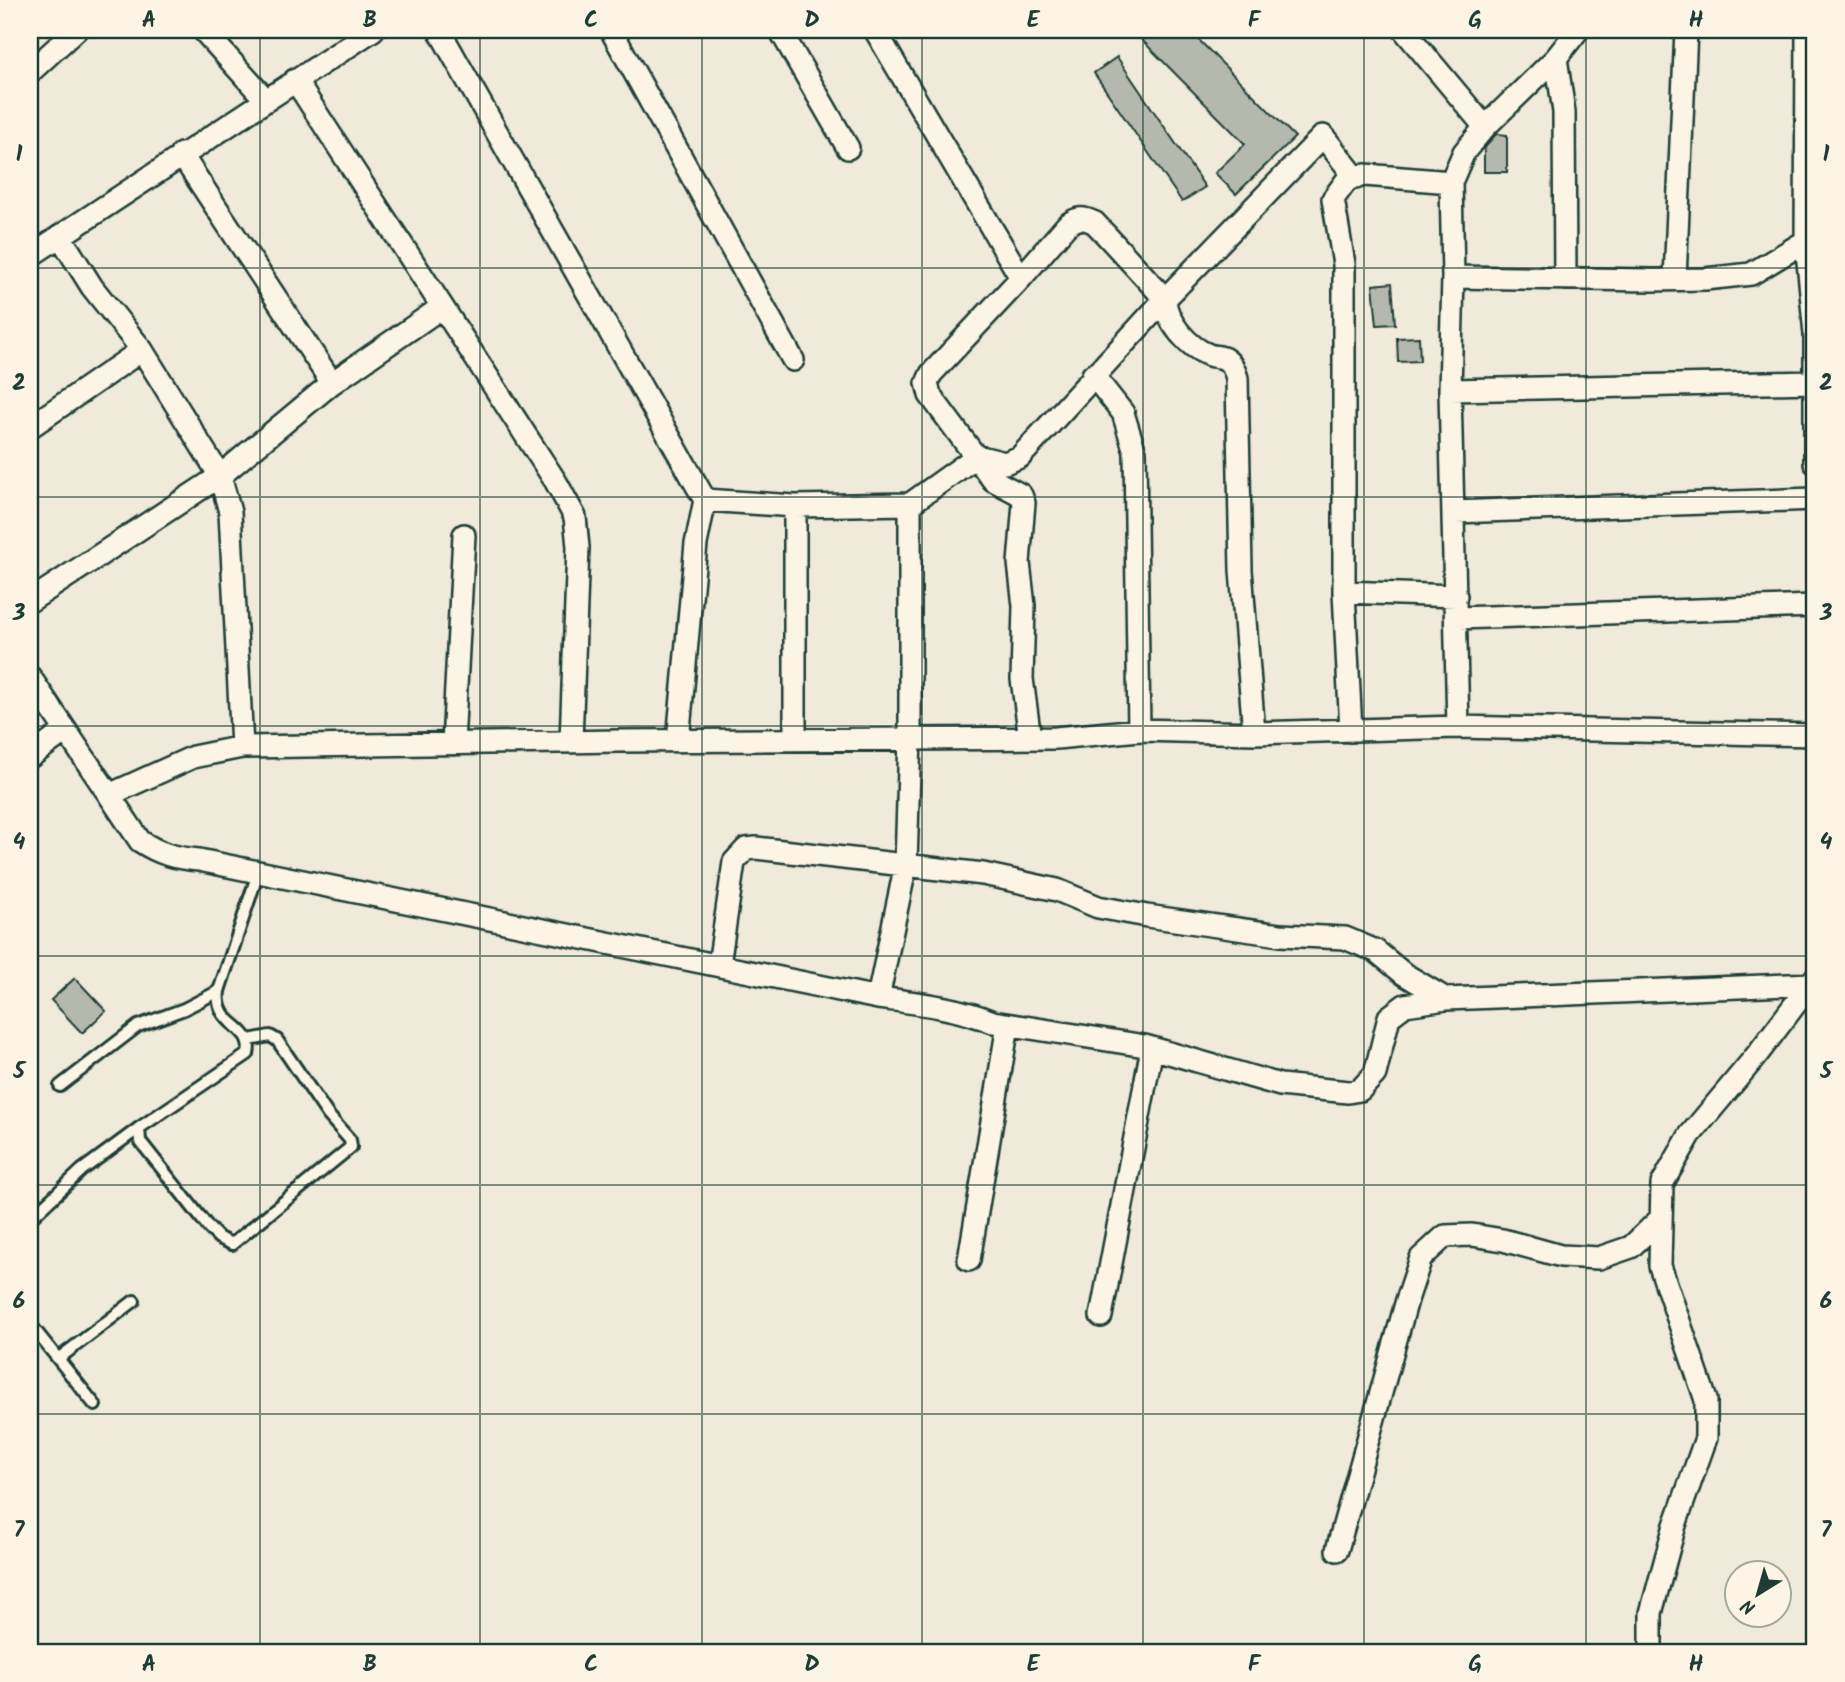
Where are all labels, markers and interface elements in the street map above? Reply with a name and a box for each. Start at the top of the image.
text: A [142,3,156,39]
text: B [363,3,377,39]
text: C [584,3,598,39]
text: D [804,3,820,39]
text: E [1027,3,1041,39]
text: F [1248,3,1262,39]
text: G [1468,3,1482,39]
text: H [1689,3,1704,39]
text: 1 [16,137,23,173]
text: 1 [1823,137,1830,173]
text: 2 [12,366,26,402]
text: 2 [1819,366,1833,402]
text: 3 [12,596,26,632]
text: 3 [1819,596,1833,632]
text: 4 [13,825,26,861]
text: 4 [1820,825,1833,861]
text: 5 [12,1054,27,1090]
text: 5 [1819,1054,1834,1090]
text: 6 [13,1284,25,1320]
text: 6 [1820,1284,1832,1320]
text: 7 [14,1513,26,1549]
text: 7 [1821,1513,1833,1549]
north arrow [1722,1560,1792,1630]
text: N [1735,1590,1763,1622]
text: A [142,1647,156,1682]
text: B [363,1647,377,1682]
text: C [584,1647,598,1682]
text: D [804,1647,820,1682]
text: E [1027,1647,1041,1682]
text: F [1248,1647,1262,1682]
text: G [1468,1647,1482,1682]
text: H [1689,1647,1704,1682]

